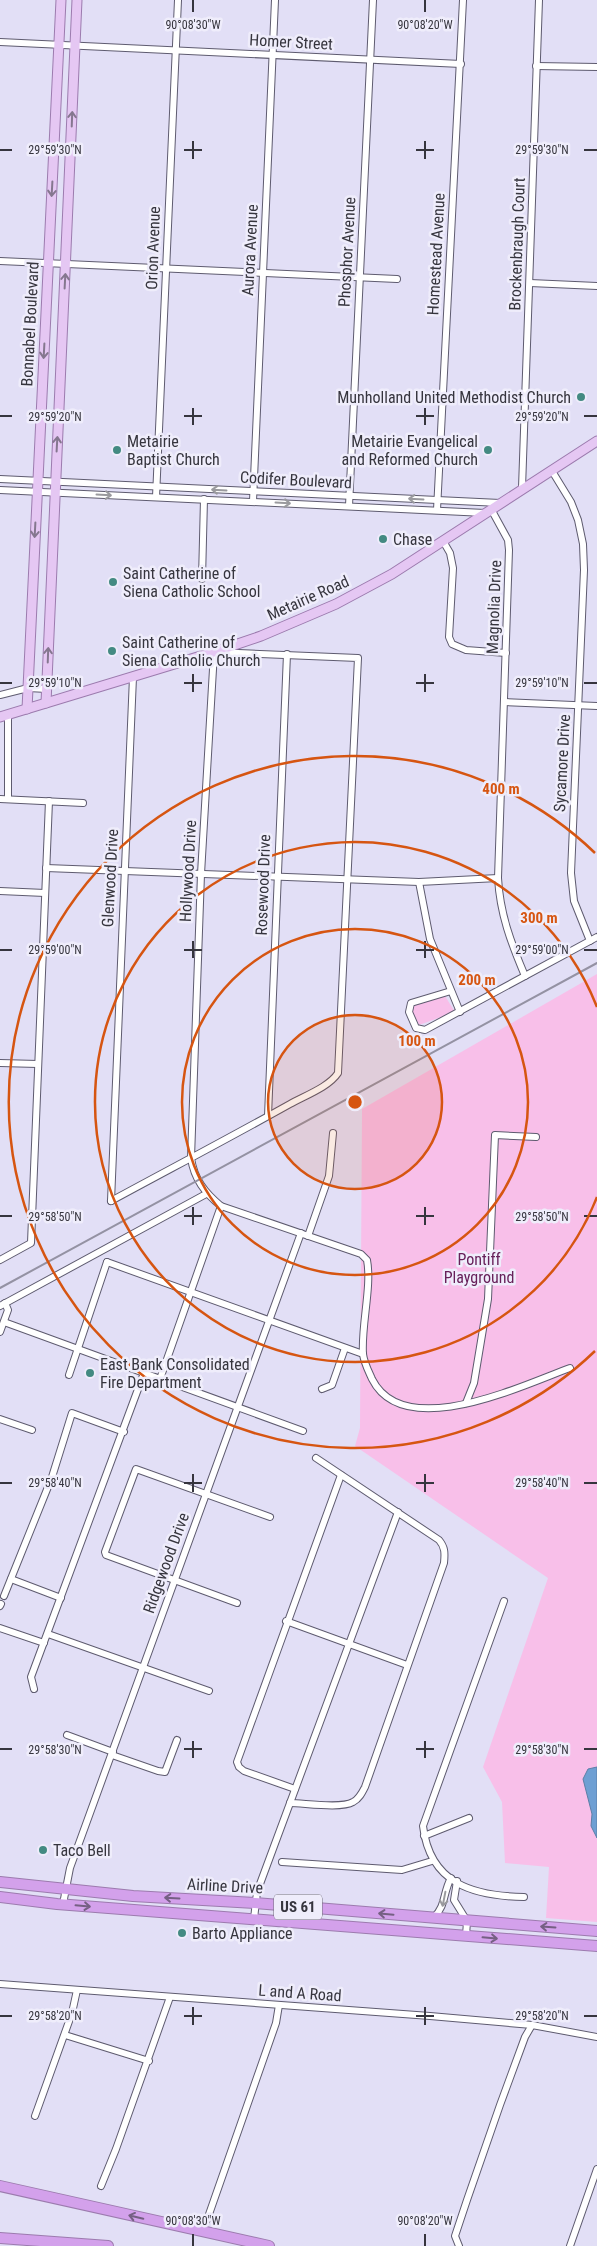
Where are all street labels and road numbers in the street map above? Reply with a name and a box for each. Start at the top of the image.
street label: Homer Street [249,30,333,54]
street label: Brockenbraugh Court [505,177,529,311]
street label: Homestead Avenue [423,192,449,316]
street label: Phosphor Avenue [335,196,359,308]
street label: Aurora Avenue [238,204,262,296]
street label: Orion Avenue [142,206,164,290]
street label: Bonnabel Boulevard [17,261,43,387]
street label: Codifer Boulevard [239,468,353,492]
street label: Magnolia Drive [483,560,505,654]
street label: Metairie Road [264,572,352,624]
street label: Sycamore Drive [550,714,574,812]
street label: Hollywood Drive [176,820,200,922]
street label: Glenwood Drive [98,828,122,928]
street label: Rosewood Drive [252,834,274,936]
street label: Ridgewood Drive [139,1510,193,1616]
street label: Airline Drive [187,1875,263,1897]
road number: US 61 [274,1894,322,1920]
street label: L and A Road [258,1981,342,2005]

